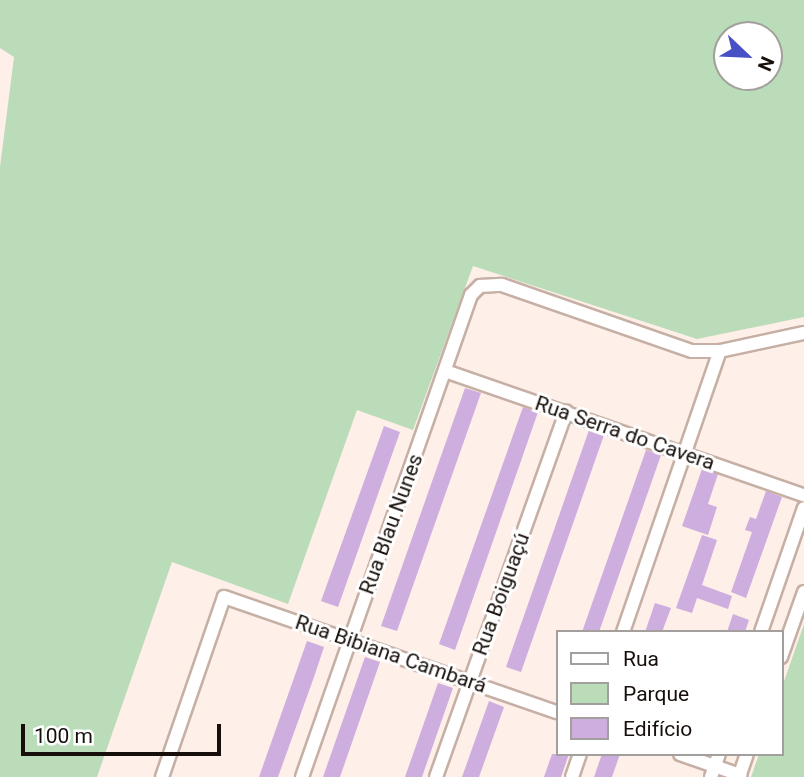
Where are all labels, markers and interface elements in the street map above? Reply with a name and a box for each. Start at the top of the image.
north arrow [713,21,783,91]
text: N [753,53,779,74]
street label: Rua Serra do Cavera [532,390,718,476]
street label: Rua Blau Nunes [354,450,428,598]
street label: Rua Boiguaçú [467,529,535,659]
street label: Rua Bibiana Cambará [292,609,490,699]
legend [556,630,783,756]
text: Rua [623,647,659,671]
text: Parque [623,682,689,706]
scale bar [24,710,224,754]
text: Edifício [623,717,692,741]
text: 100 m [34,724,93,748]

